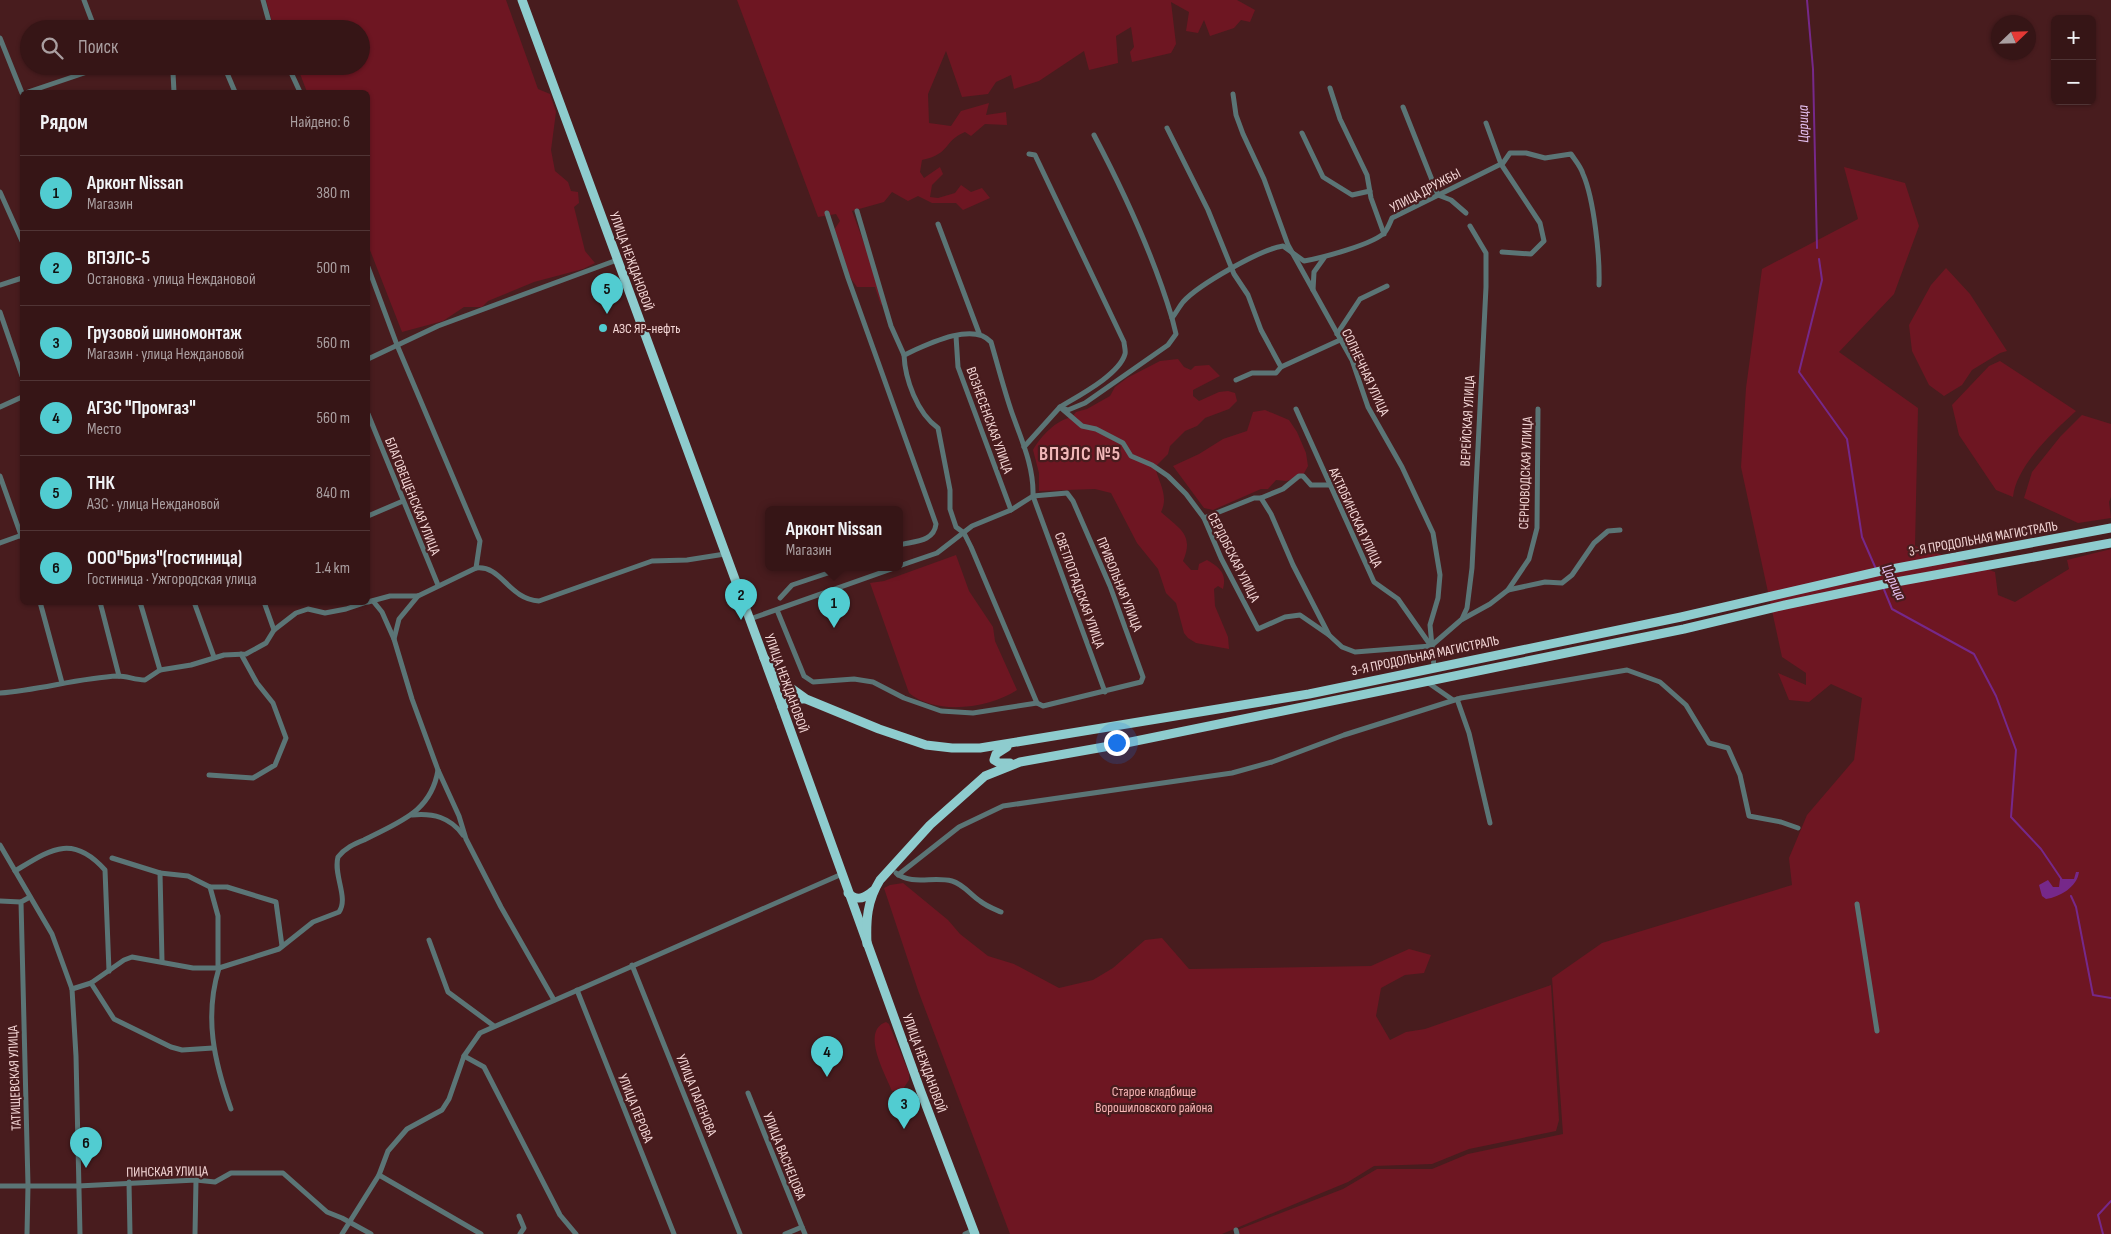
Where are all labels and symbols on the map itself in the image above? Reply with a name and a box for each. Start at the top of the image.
north arrow [1991,15,2036,60]
water label: Царица [1794,105,1813,143]
street label: УЛИЦА ДРУЖБЫ [1387,165,1464,216]
street label: УЛИЦА НЕЖДАНОВОЙ [606,209,657,313]
pin: 5 [591,273,623,314]
place label: АЗС ЯР-нефть [612,320,681,337]
marker: АЗС ЯР-нефть [597,322,609,334]
street label: СОЛНЕЧНАЯ УЛИЦА [1338,326,1394,419]
street label: ВОЗНЕСЕНСКАЯ УЛИЦА [962,365,1017,477]
street label: ВЕРЕЙСКАЯ УЛИЦА [1457,374,1478,467]
street label: СЕРНОВОДСКАЯ УЛИЦА [1515,415,1536,530]
street label: БЛАГОВЕЩЕНСКАЯ УЛИЦА [381,435,444,558]
district label: ВПЭЛС №5 [1039,443,1121,466]
street label: АКТЮБИНСКАЯ УЛИЦА [1325,464,1387,571]
street label: СЕРДОБСКАЯ УЛИЦА [1204,510,1264,606]
street label: 3-Я ПРОДОЛЬНАЯ МАГИСТРАЛЬ [1907,517,2059,560]
street label: СВЕТЛОГРАДСКАЯ УЛИЦА [1051,530,1109,651]
street label: ПРИВОЛЬНАЯ УЛИЦА [1093,535,1147,635]
water label: Царица [1877,561,1910,603]
pin: 2 [725,579,757,620]
pin: 1 [818,587,850,628]
street label: УЛИЦА НЕЖДАНОВОЙ [761,631,812,735]
street label: 3-Я ПРОДОЛЬНАЯ МАГИСТРАЛЬ [1350,631,1501,679]
your location [1104,730,1130,756]
street label: УЛИЦА НЕЖДАНОВОЙ [899,1011,950,1115]
street label: ТАТИЩЕВСКАЯ УЛИЦА [4,1024,25,1131]
pin: 4 [811,1036,843,1077]
street label: УЛИЦА ПАЛЕНОВА [672,1052,721,1140]
street label: УЛИЦА ПЕРОВА [614,1071,657,1146]
park label: Старое кладбище Ворошиловского района [1095,1083,1213,1116]
pin: 3 [888,1088,920,1129]
street label: УЛИЦА ВАСНЕЦОВА [759,1110,810,1203]
pin: 6 [70,1127,102,1168]
street label: ПИНСКАЯ УЛИЦА [126,1162,209,1181]

